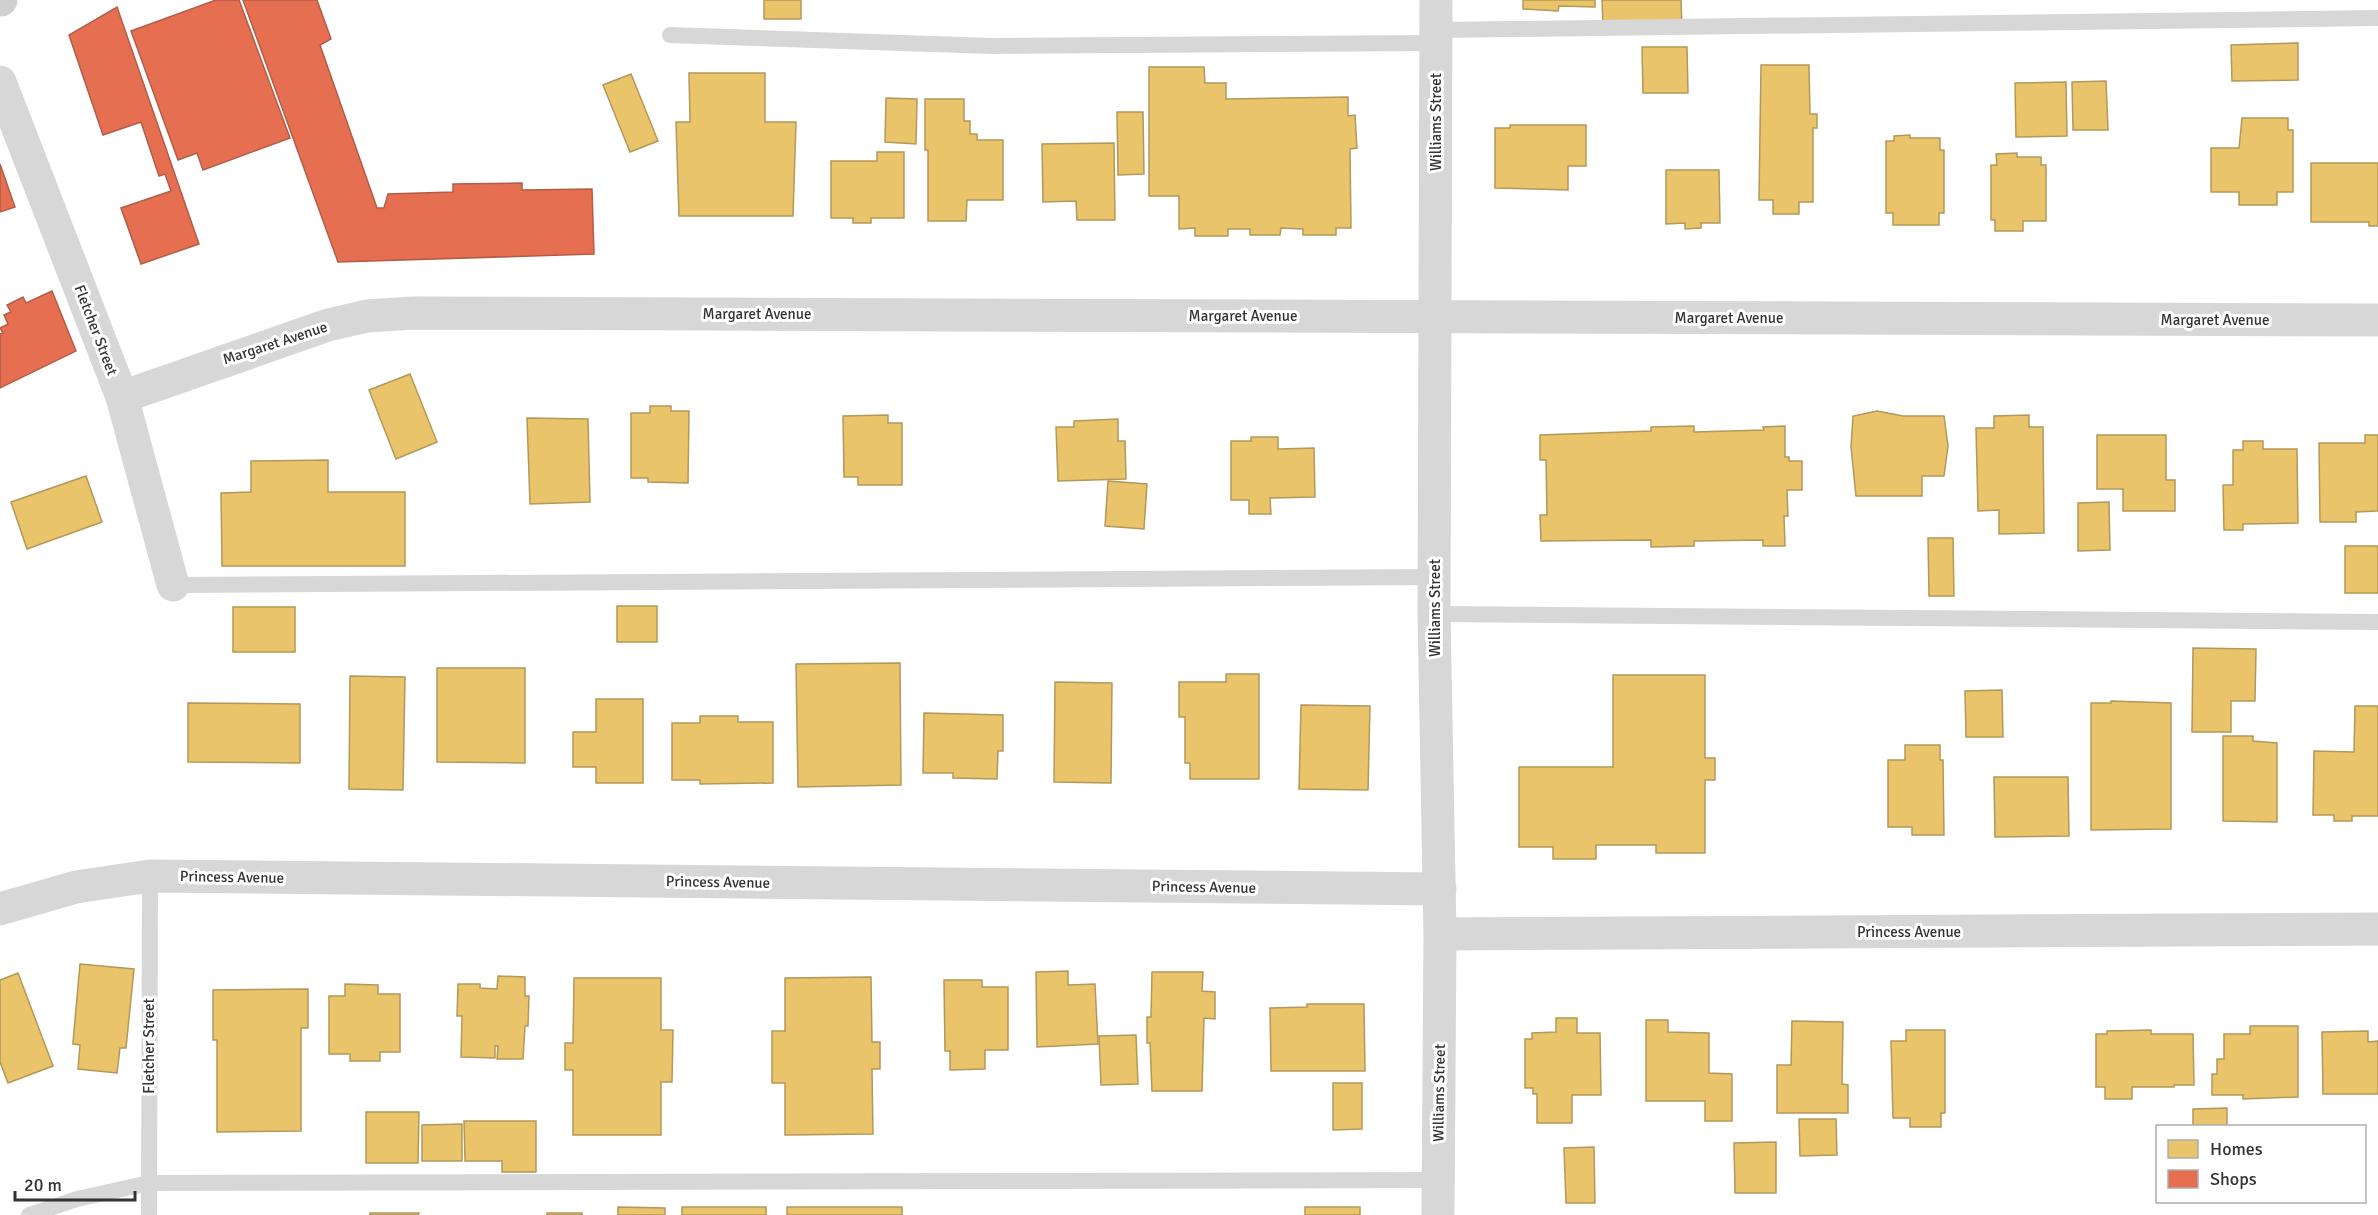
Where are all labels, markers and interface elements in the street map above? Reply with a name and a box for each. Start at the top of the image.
street label: Williams Street [1427,73,1445,171]
street label: Fletcher Street [71,282,121,378]
street label: Margaret Avenue [703,305,811,323]
street label: Margaret Avenue [1189,307,1297,325]
street label: Margaret Avenue [1675,309,1783,327]
street label: Margaret Avenue [2161,311,2269,329]
street label: Margaret Avenue [220,318,330,368]
street label: Williams Street [1426,559,1444,657]
street label: Princess Avenue [180,867,284,887]
street label: Princess Avenue [666,872,770,892]
street label: Princess Avenue [1152,877,1256,897]
street label: Princess Avenue [1857,923,1961,941]
street label: Fletcher Street [140,998,158,1094]
street label: Williams Street [1429,1044,1449,1142]
legend [2156,1125,2366,1203]
text: Homes [2210,1138,2263,1160]
scale bar [15,1164,135,1202]
text: Shops [2210,1168,2257,1190]
text: 20 m [24,1174,62,1196]

